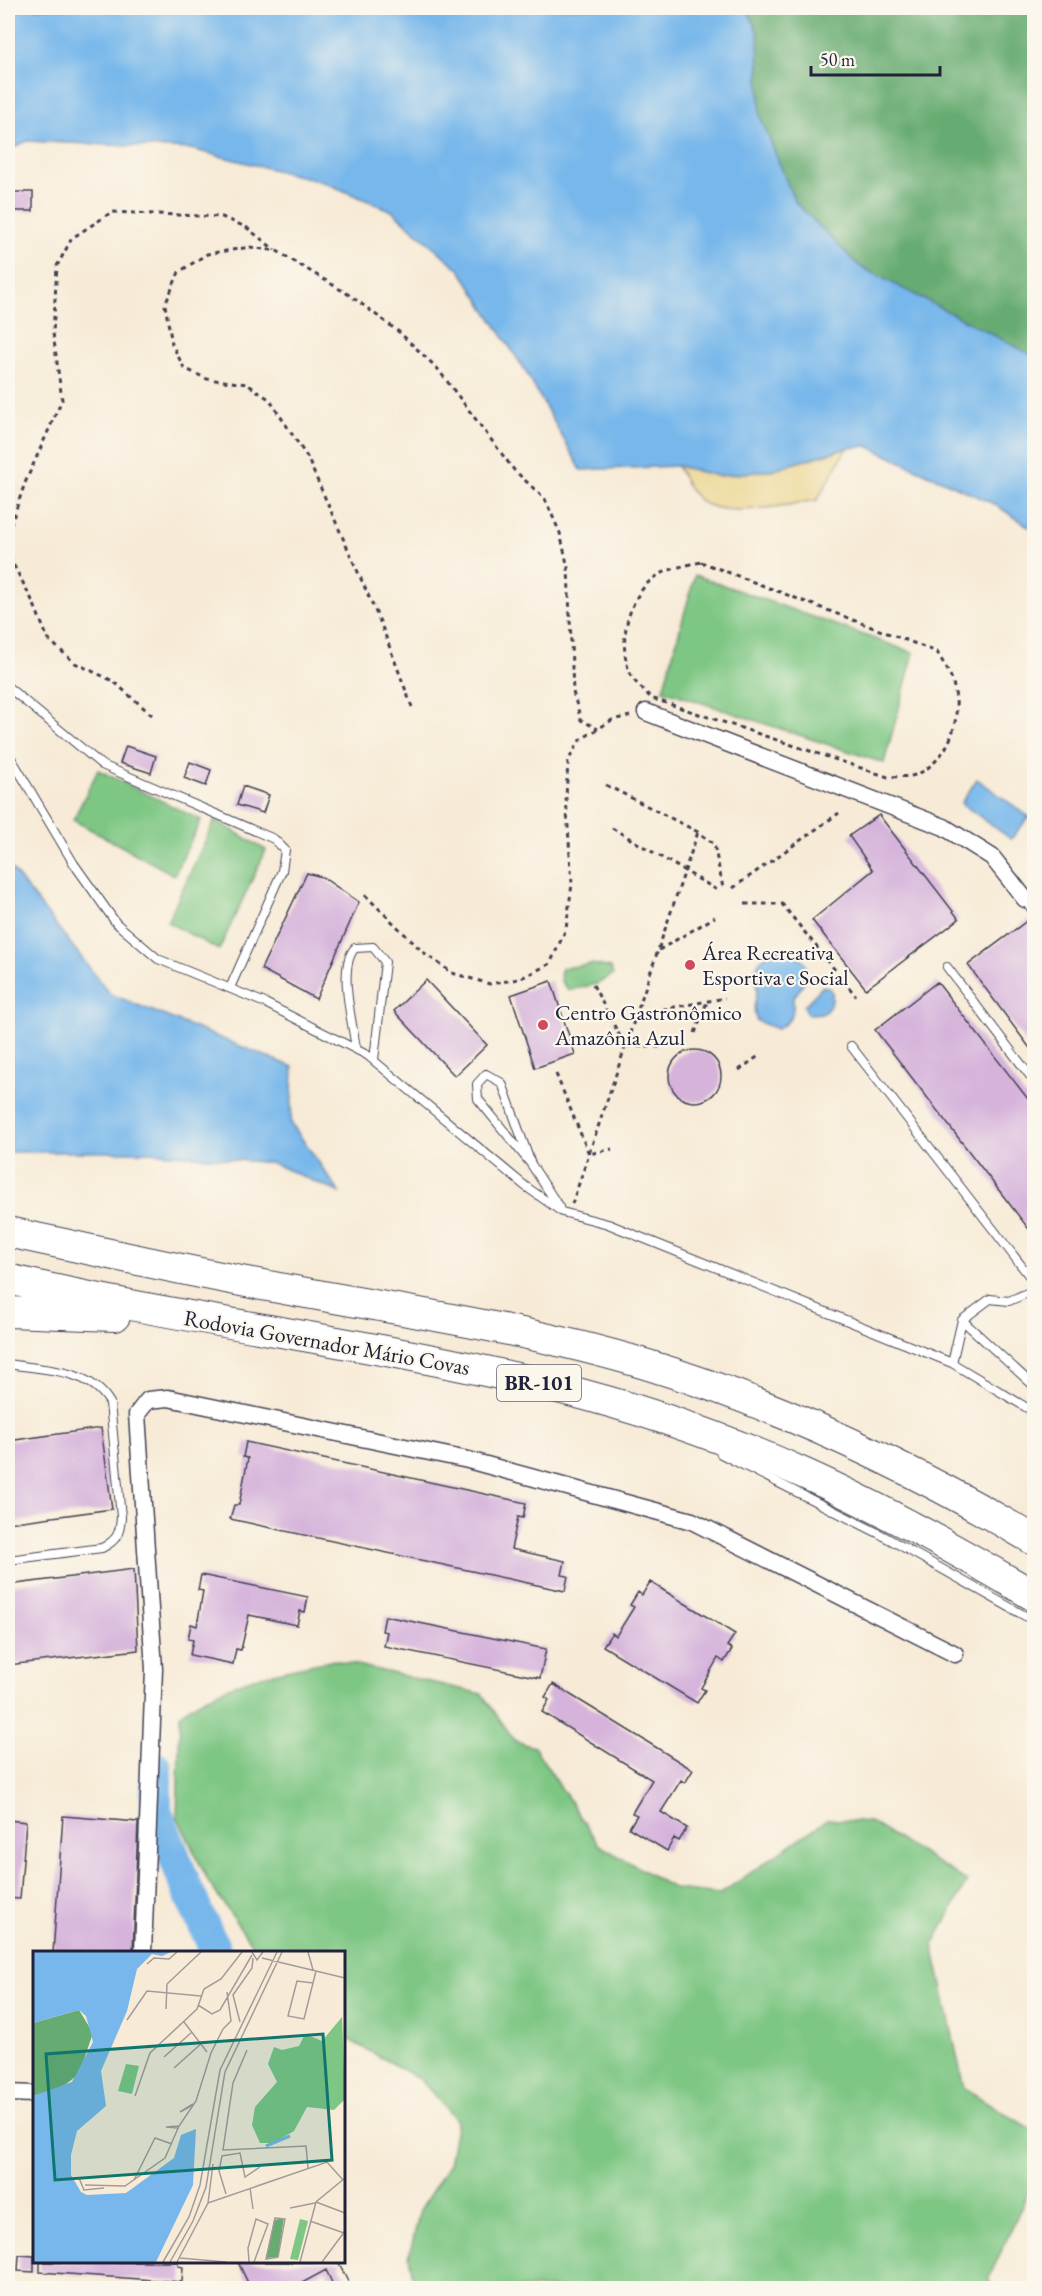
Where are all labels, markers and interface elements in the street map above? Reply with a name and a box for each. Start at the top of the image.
scale bar [811,39,940,77]
text: 50 m [820,48,855,71]
place label: Área Recreativa Esportiva e Social [701,938,848,992]
marker: Área Recreativa Esportiva e Social [683,958,697,972]
place label: Centro Gastronômico Amazônia Azul [554,998,742,1052]
marker: Centro Gastronômico Amazônia Azul [536,1018,550,1032]
street label: Rodovia Governador Mário Covas [182,1303,472,1382]
road number: BR-101 [497,1365,581,1401]
inset map [33,1951,345,2263]

